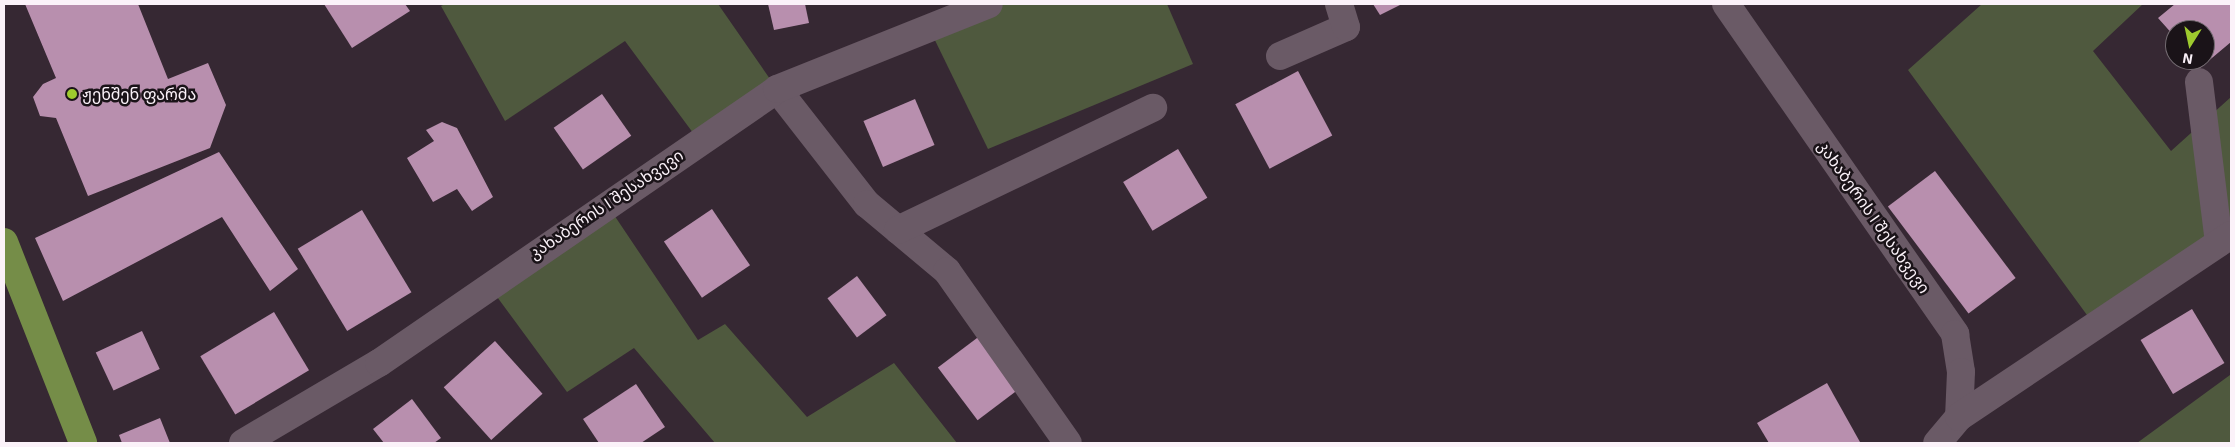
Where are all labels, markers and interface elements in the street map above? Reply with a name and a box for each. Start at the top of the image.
north arrow [2165,20,2215,70]
text: N [2181,50,2194,69]
place label: ჟენშენ ფარმა [82,84,196,104]
marker: ჟენშენ ფარმა [66,88,78,100]
street label: კახაბერის I შესახვევი [1814,137,1934,297]
street label: კახაბერის I შესახვევი [525,145,687,263]

